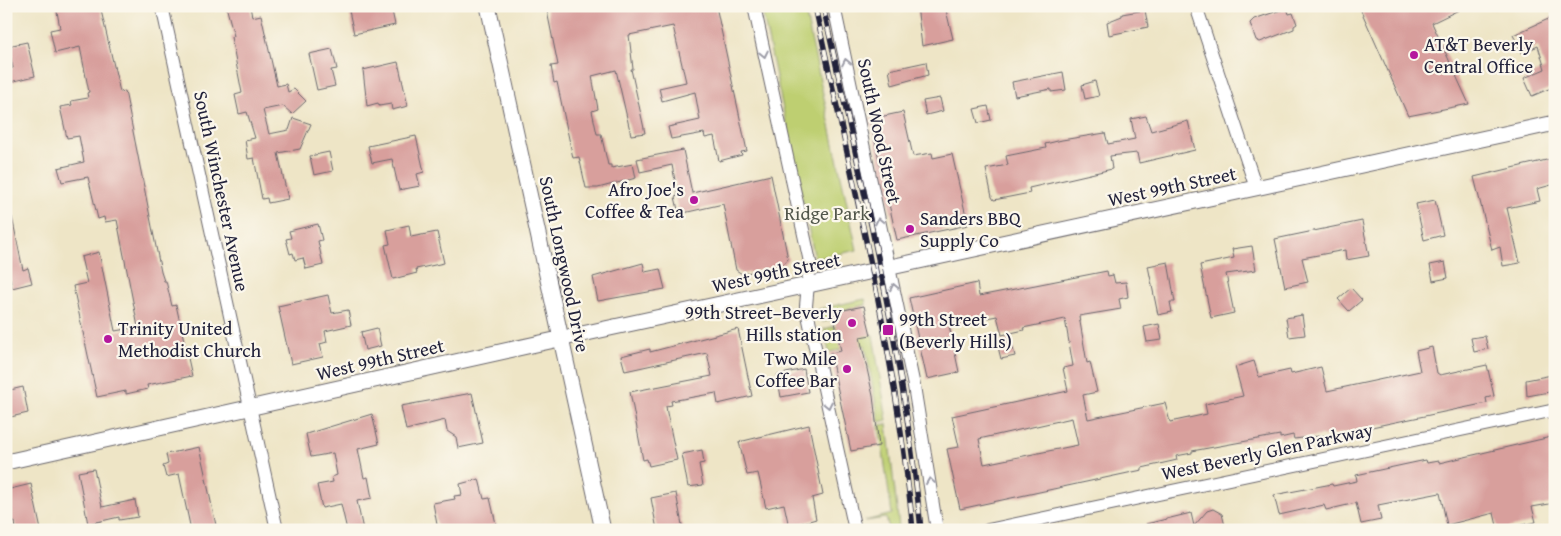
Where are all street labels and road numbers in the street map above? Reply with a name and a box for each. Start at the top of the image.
street label: South Wood Street [851,56,909,207]
street label: South Winchester Avenue [187,88,257,294]
street label: West 99th Street [1105,159,1239,213]
street label: South Longwood Drive [533,173,597,355]
street label: West 99th Street [709,245,843,299]
street label: West 99th Street [313,331,447,387]
street label: West Beverly Glen Parkway [1159,415,1376,487]

